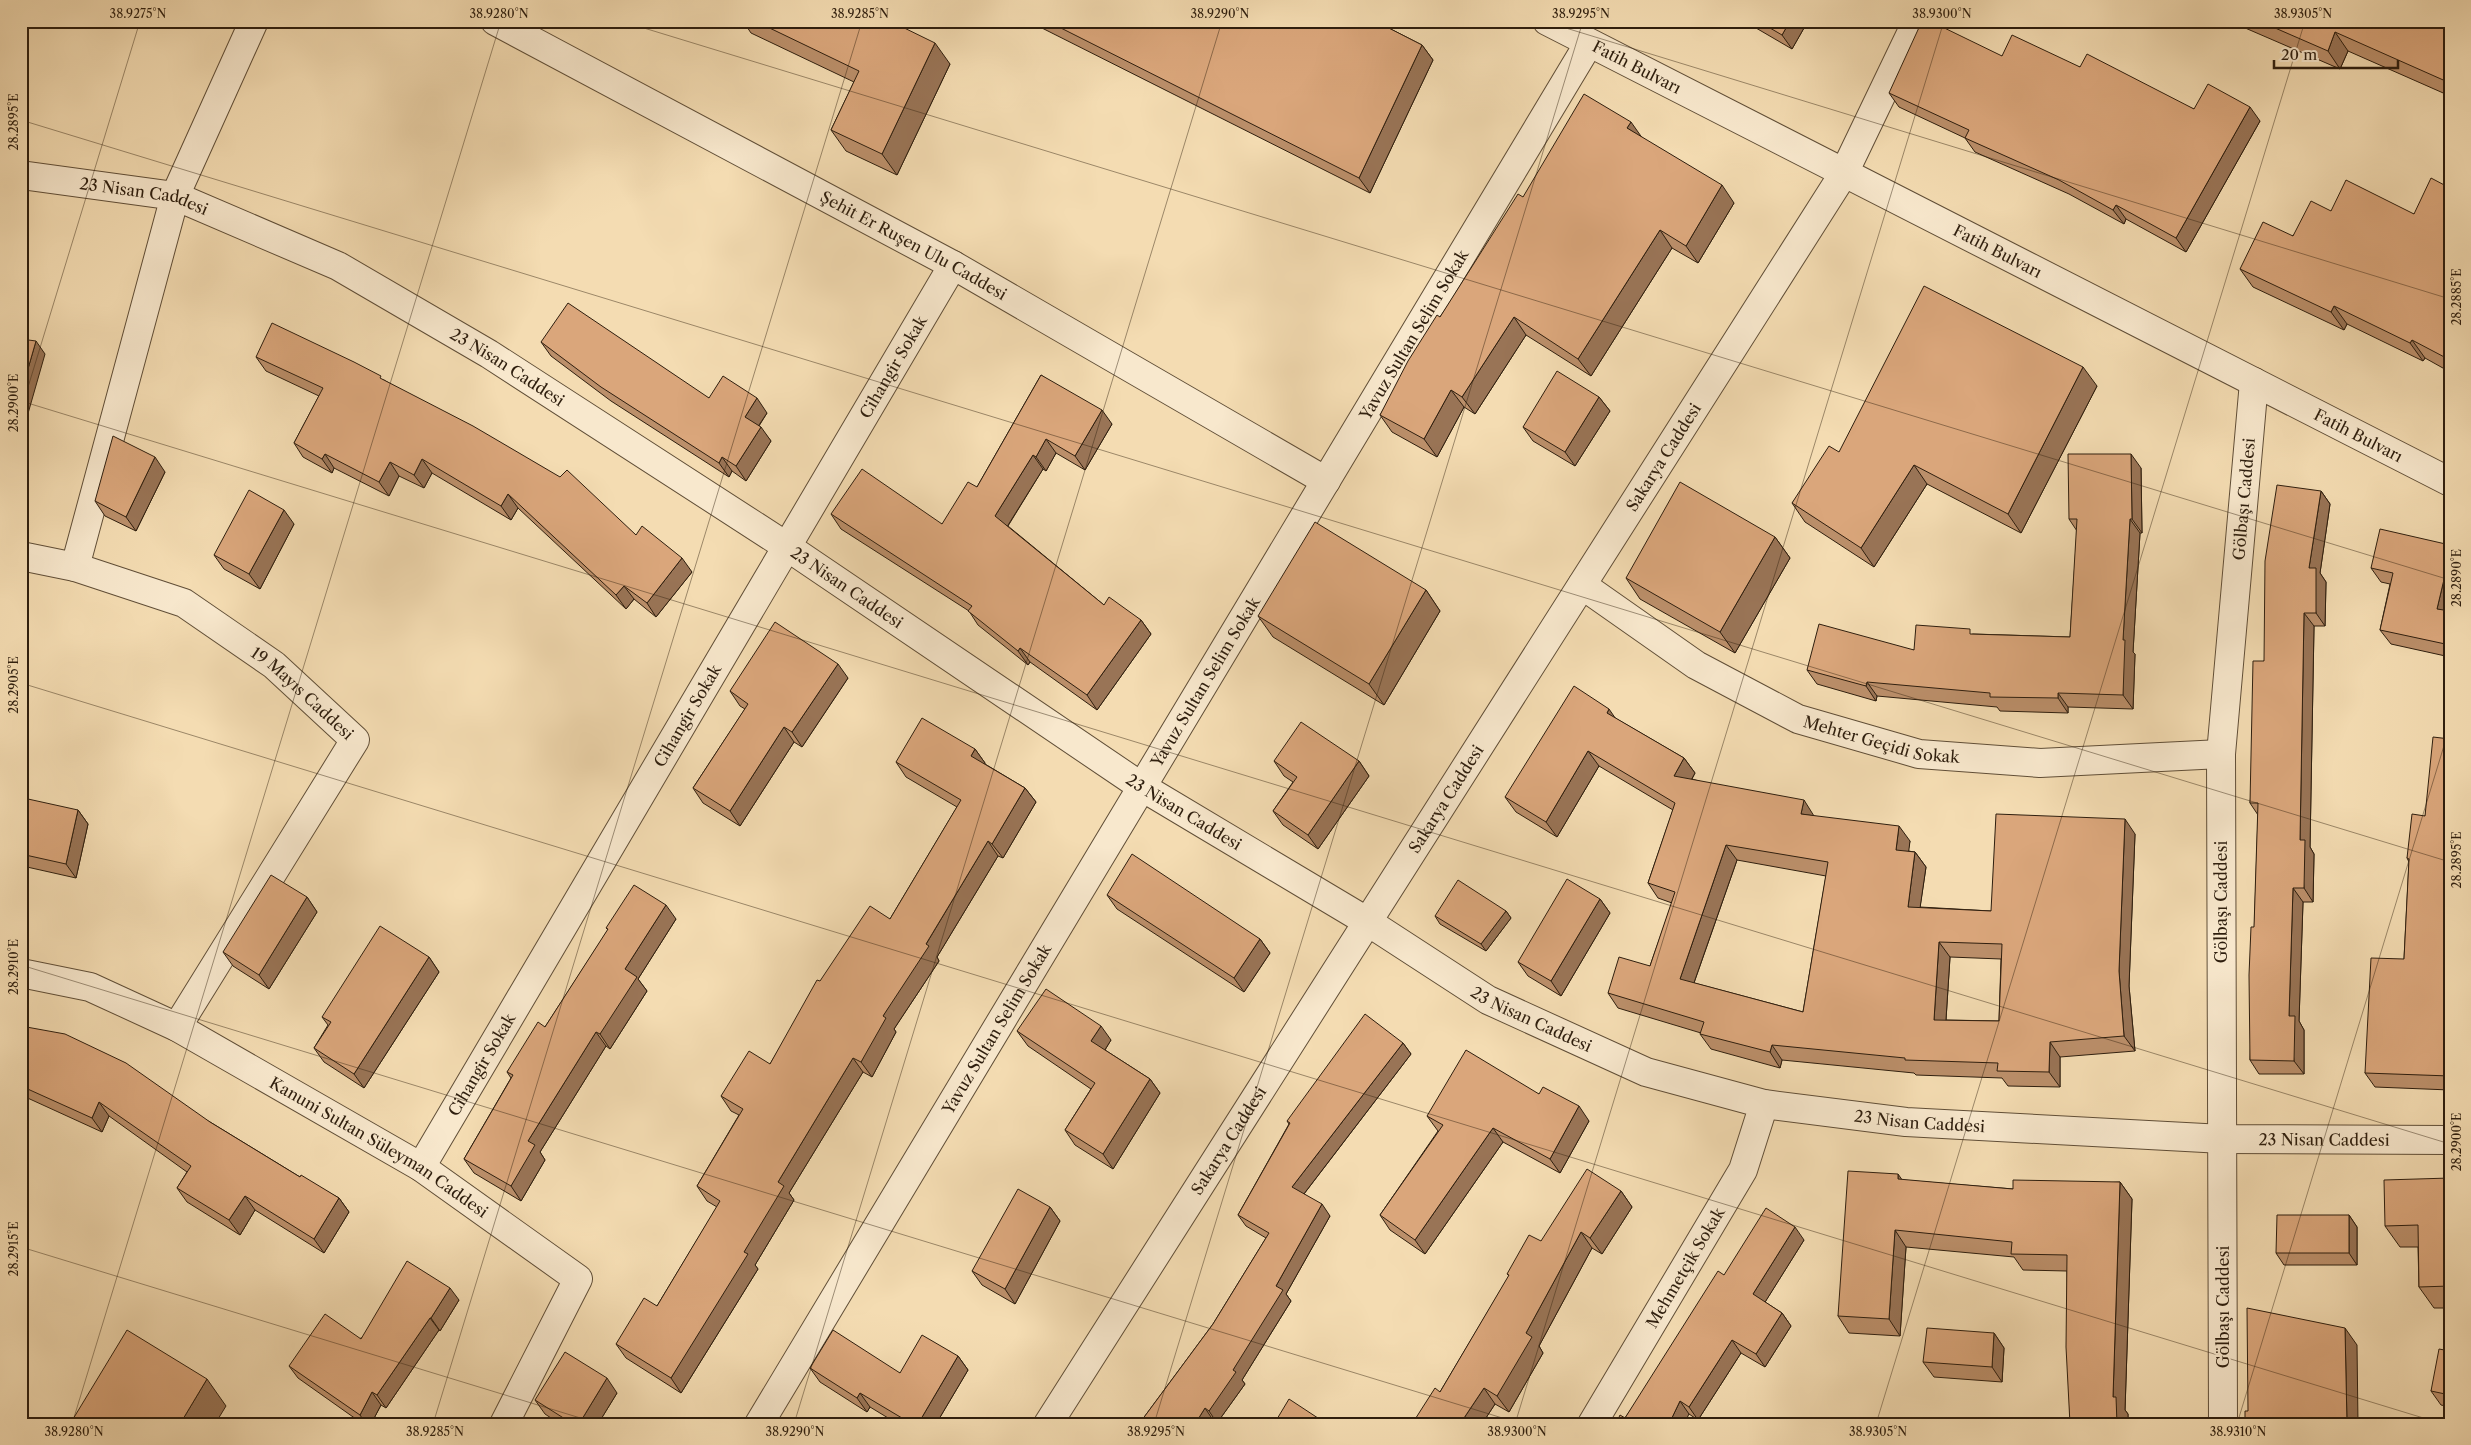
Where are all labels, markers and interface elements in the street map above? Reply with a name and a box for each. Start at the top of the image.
text: 38.9275°N [110,6,166,21]
text: 38.9280°N [469,6,529,21]
text: 38.9285°N [831,6,889,21]
text: 38.9290°N [1190,6,1250,21]
text: 38.9295°N [1552,6,1610,21]
text: 38.9300°N [1912,6,1972,21]
text: 38.9305°N [2274,6,2332,21]
street label: Fatih Bulvarı [1589,36,1685,98]
scale bar [2274,38,2397,70]
text: 20 m [2281,45,2317,64]
text: 28.2895°E [6,94,21,151]
street label: 23 Nisan Caddesi [79,173,211,219]
street label: Şehit Er Ruşen Ulu Caddesi [817,186,1011,304]
street label: Fatih Bulvarı [1950,220,2046,282]
street label: Yavuz Sultan Selim Sokak [1354,245,1473,424]
text: 28.2885°E [2449,268,2464,326]
street label: Cihangir Sokak [855,311,931,422]
street label: 23 Nisan Caddesi [447,324,568,410]
text: 28.2900°E [6,374,21,432]
street label: Sakarya Caddesi [1621,399,1705,515]
street label: Fatih Bulvarı [2311,404,2406,466]
street label: Gölbaşı Caddesi [2228,437,2259,561]
street label: 23 Nisan Caddesi [787,542,907,632]
text: 28.2890°E [2449,549,2464,607]
street label: Yavuz Sultan Selim Sokak [1146,592,1264,771]
street label: 19 Mayıs Caddesi [247,642,358,744]
text: 28.2905°E [6,656,21,714]
street label: Cihangir Sokak [649,660,726,771]
street label: Mehter Geçidi Sokak [1801,711,1961,767]
street label: Sakarya Caddesi [1404,741,1488,857]
street label: 23 Nisan Caddesi [1123,769,1245,854]
text: 28.2895°E [2449,832,2464,889]
street label: Gölbaşı Caddesi [2211,841,2231,963]
text: 28.2910°E [6,939,21,995]
street label: Yavuz Sultan Selim Sokak [937,940,1056,1118]
street label: 23 Nisan Caddesi [1467,982,1595,1056]
street label: Cihangir Sokak [443,1009,520,1119]
street label: Kanuni Sultan Süleyman Caddesi [266,1072,492,1222]
street label: Sakarya Caddesi [1187,1083,1270,1198]
street label: 23 Nisan Caddesi [1853,1106,1986,1136]
text: 28.2900°E [2449,1113,2464,1171]
street label: 23 Nisan Caddesi [2258,1129,2390,1150]
street label: Mehmetçik Sokak [1641,1203,1729,1332]
text: 28.2915°E [6,1222,21,1276]
street label: Gölbaşı Caddesi [2213,1246,2233,1368]
text: 38.9280°N [44,1424,104,1439]
text: 38.9285°N [406,1424,464,1439]
text: 38.9290°N [765,1424,825,1439]
text: 38.9295°N [1127,1424,1185,1439]
text: 38.9300°N [1487,1424,1547,1439]
text: 38.9305°N [1849,1424,1907,1439]
text: 38.9310°N [2210,1424,2266,1439]

